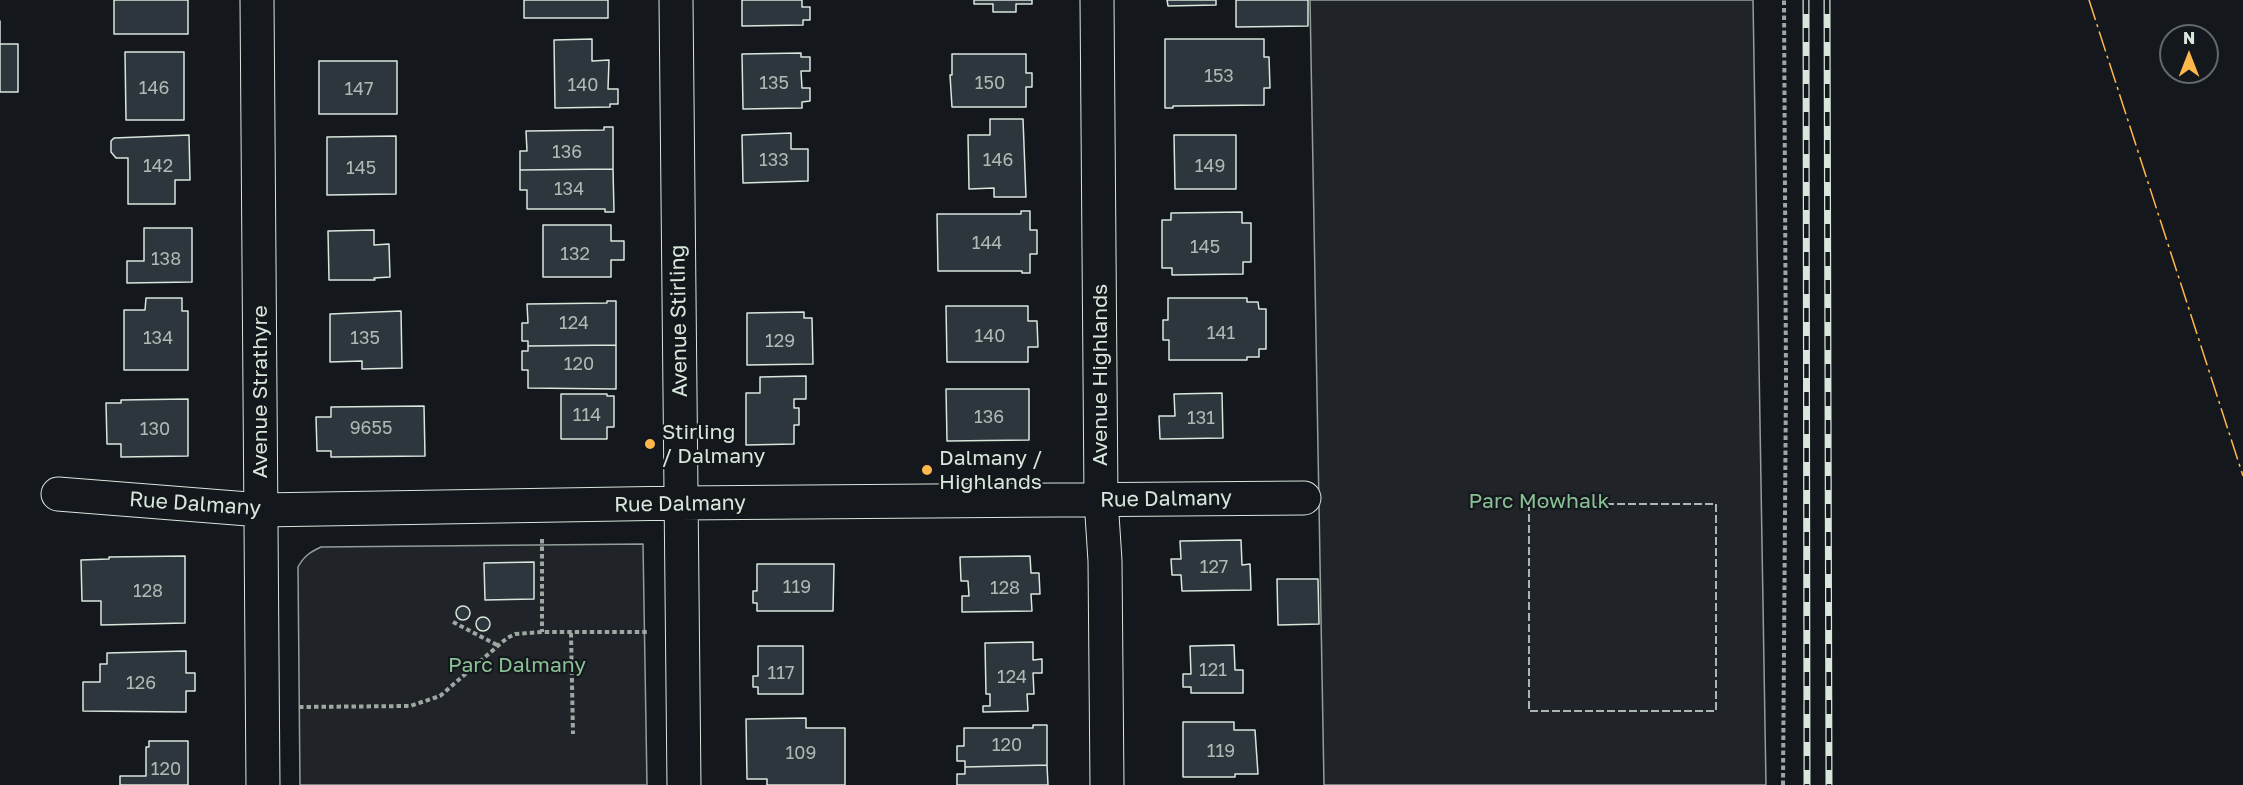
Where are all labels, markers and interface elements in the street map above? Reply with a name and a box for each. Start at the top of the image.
north arrow [2159,24,2219,84]
text: N [2183,28,2195,48]
house number: 153 [1204,65,1234,87]
house number: 135 [759,72,789,94]
house number: 150 [975,72,1005,94]
house number: 140 [568,74,598,96]
house number: 146 [139,77,169,99]
house number: 147 [344,78,374,100]
house number: 136 [552,141,582,163]
house number: 133 [759,149,789,171]
house number: 146 [983,149,1013,171]
house number: 142 [143,155,173,177]
house number: 149 [1195,155,1225,177]
house number: 145 [346,157,376,179]
house number: 134 [554,178,584,200]
house number: 144 [972,232,1002,254]
house number: 145 [1190,236,1220,258]
house number: 132 [560,243,590,265]
street label: Avenue Stirling [665,244,693,398]
house number: 138 [151,248,181,270]
street label: Avenue Highlands [1087,284,1113,466]
street label: Avenue Strathyre [247,305,273,479]
house number: 124 [559,312,589,334]
house number: 141 [1207,322,1235,344]
house number: 140 [975,325,1005,347]
house number: 134 [143,327,173,349]
house number: 135 [350,327,380,349]
house number: 129 [765,330,795,352]
house number: 120 [564,353,594,375]
house number: 114 [573,404,601,426]
house number: 136 [974,406,1004,428]
house number: 131 [1187,407,1215,429]
house number: 9655 [350,417,392,439]
house number: 130 [140,418,170,440]
place label: Stirling / Dalmany [662,419,765,469]
marker: Stirling / Dalmany [643,437,657,451]
place label: Dalmany / Highlands [939,445,1042,495]
marker: Dalmany / Highlands [920,463,934,477]
street label: Rue Dalmany [1100,485,1232,513]
street label: Rue Dalmany [128,487,262,521]
park label: Parc Mowhalk [1469,488,1609,514]
street label: Rue Dalmany [614,490,746,518]
house number: 127 [1200,556,1228,578]
house number: 119 [783,576,811,598]
house number: 128 [990,577,1020,599]
house number: 128 [133,580,163,602]
park label: Parc Dalmany [448,652,586,678]
house number: 121 [1199,659,1227,681]
house number: 117 [768,662,794,684]
house number: 124 [997,666,1027,688]
house number: 126 [126,672,156,694]
house number: 120 [992,734,1022,756]
house number: 119 [1207,740,1235,762]
house number: 109 [786,742,816,764]
house number: 120 [151,758,181,780]

